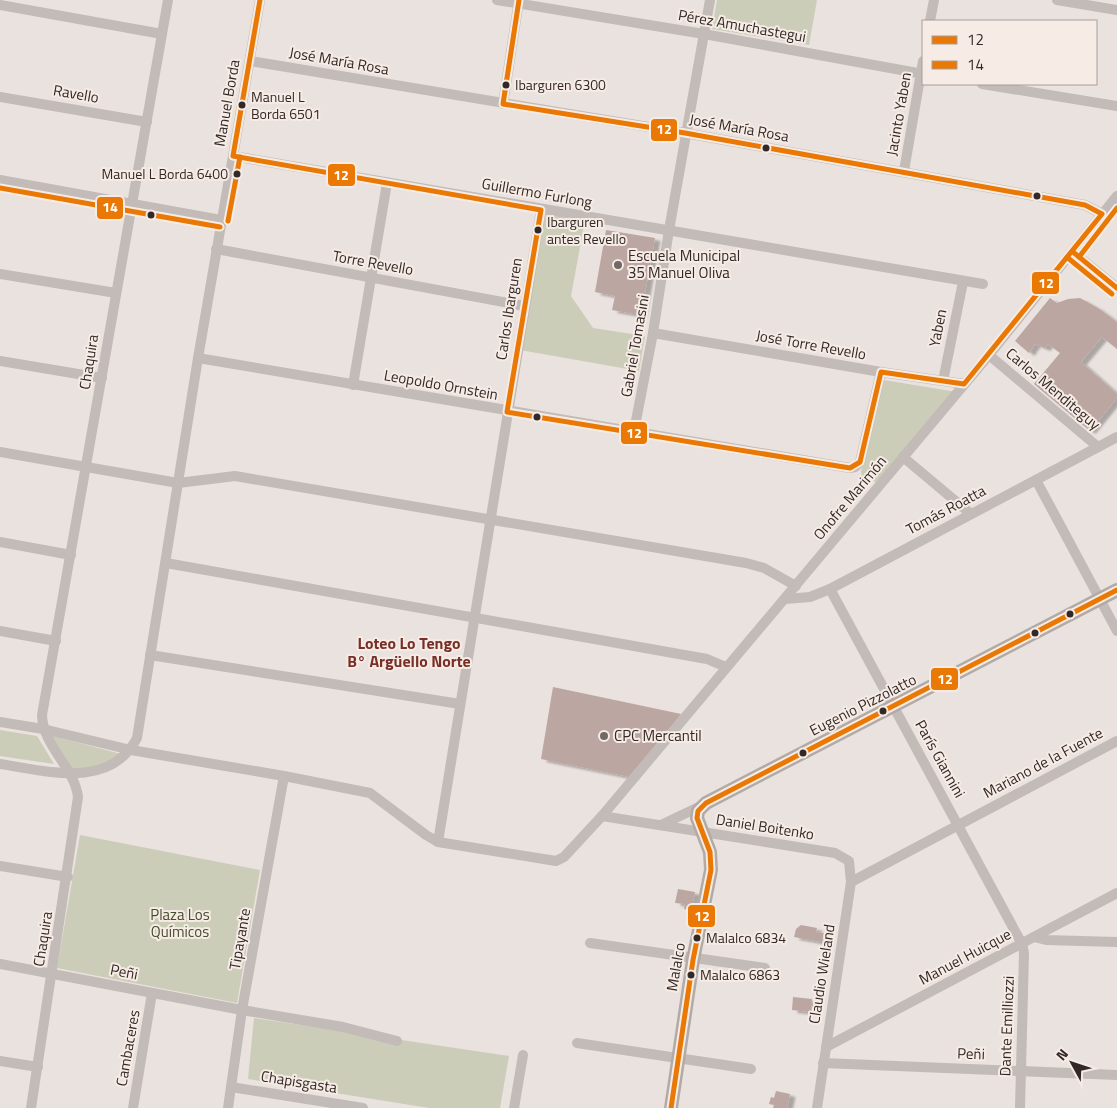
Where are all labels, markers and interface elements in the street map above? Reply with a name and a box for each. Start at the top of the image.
street label: Pérez Amuchastegui [676,3,808,48]
legend [922,20,1097,85]
text: 12 [967,28,984,51]
street label: José María Rosa [287,40,391,81]
text: 14 [967,53,984,76]
street label: Manuel Borda [208,57,246,148]
street label: Jacinto Yaben [880,70,917,157]
place label: Ibarguren 6300 [515,74,606,95]
street label: Ravello [51,78,101,109]
marker: Ibarguren 6300 [501,80,511,90]
place label: Manuel L Borda 6501 [251,86,321,124]
marker: Manuel L Borda 6501 [237,100,247,110]
street label: José María Rosa [687,107,791,148]
line badge: 12 [650,118,678,142]
text: 12 [656,118,672,139]
unlabelled marker [761,143,771,153]
place label: Manuel L Borda 6400 [102,163,228,184]
line badge: 12 [327,163,356,187]
text: 12 [333,164,349,185]
marker: Manuel L Borda 6400 [232,169,242,179]
street label: Guillermo Furlong [480,171,594,214]
unlabelled marker [1032,191,1042,201]
line badge: 14 [96,196,124,220]
text: 14 [102,196,118,217]
unlabelled marker [146,210,156,220]
place label: Ibarguren antes Revello [547,211,626,249]
marker: Ibarguren antes Revello [533,225,543,235]
street label: Torre Revello [331,244,415,281]
place label: Escuela Municipal 35 Manuel Oliva [628,244,740,284]
street label: Carlos Ibarguren [489,256,528,362]
marker: Escuela Municipal 35 Manuel Oliva [612,259,624,271]
line badge: 12 [1031,271,1060,295]
text: 12 [1038,272,1054,293]
street label: Gabriel Tomasini [614,293,655,399]
street label: Yaben [923,307,952,349]
street label: José Torre Revello [754,323,868,366]
street label: Chaquira [73,332,104,391]
street label: Carlos Menditeguy [1001,342,1106,435]
street label: Leopoldo Ornstein [382,363,500,406]
unlabelled marker [532,412,542,422]
line badge: 12 [620,421,648,445]
text: 12 [626,422,642,443]
street label: Onofre Marimón [807,451,892,545]
street label: Tomás Roatta [902,479,990,540]
unlabelled marker [1065,609,1075,619]
unlabelled marker [1030,628,1040,638]
district label: Loteo Lo Tengo B° Argüello Norte [347,631,471,673]
line badge: 12 [930,667,959,691]
street label: Eugenio Pizzolatto [805,668,920,741]
text: 12 [937,668,953,689]
unlabelled marker [878,706,888,716]
street label: París Giannini [910,716,971,802]
street label: Mariano de la Fuente [979,721,1107,804]
place label: CPC Mercantil [614,724,702,747]
marker: CPC Mercantil [598,730,610,742]
unlabelled marker [798,748,808,758]
street label: Daniel Boitenko [714,807,816,846]
park label: Plaza Los Químicos [150,903,210,943]
line badge: 12 [687,904,716,928]
text: 12 [694,905,710,926]
street label: Tipayante [223,906,256,971]
street label: Chaquira [27,909,58,968]
street label: Claudio Wieland [802,922,841,1025]
street label: Manuel Huicque [914,923,1015,991]
place label: Malalco 6834 [706,927,786,948]
marker: Malalco 6834 [692,933,702,943]
street label: Malalco [660,941,691,993]
street label: Peñi [108,958,140,985]
place label: Malalco 6863 [700,964,780,985]
marker: Malalco 6863 [686,970,696,980]
street label: Dante Emilliozzi [993,975,1020,1077]
street label: Cambaceres [109,1008,146,1088]
north arrow [1047,1038,1097,1088]
street label: Peñi [957,1042,985,1065]
text: N [1050,1044,1073,1065]
street label: Chapisgasta [259,1064,339,1099]

